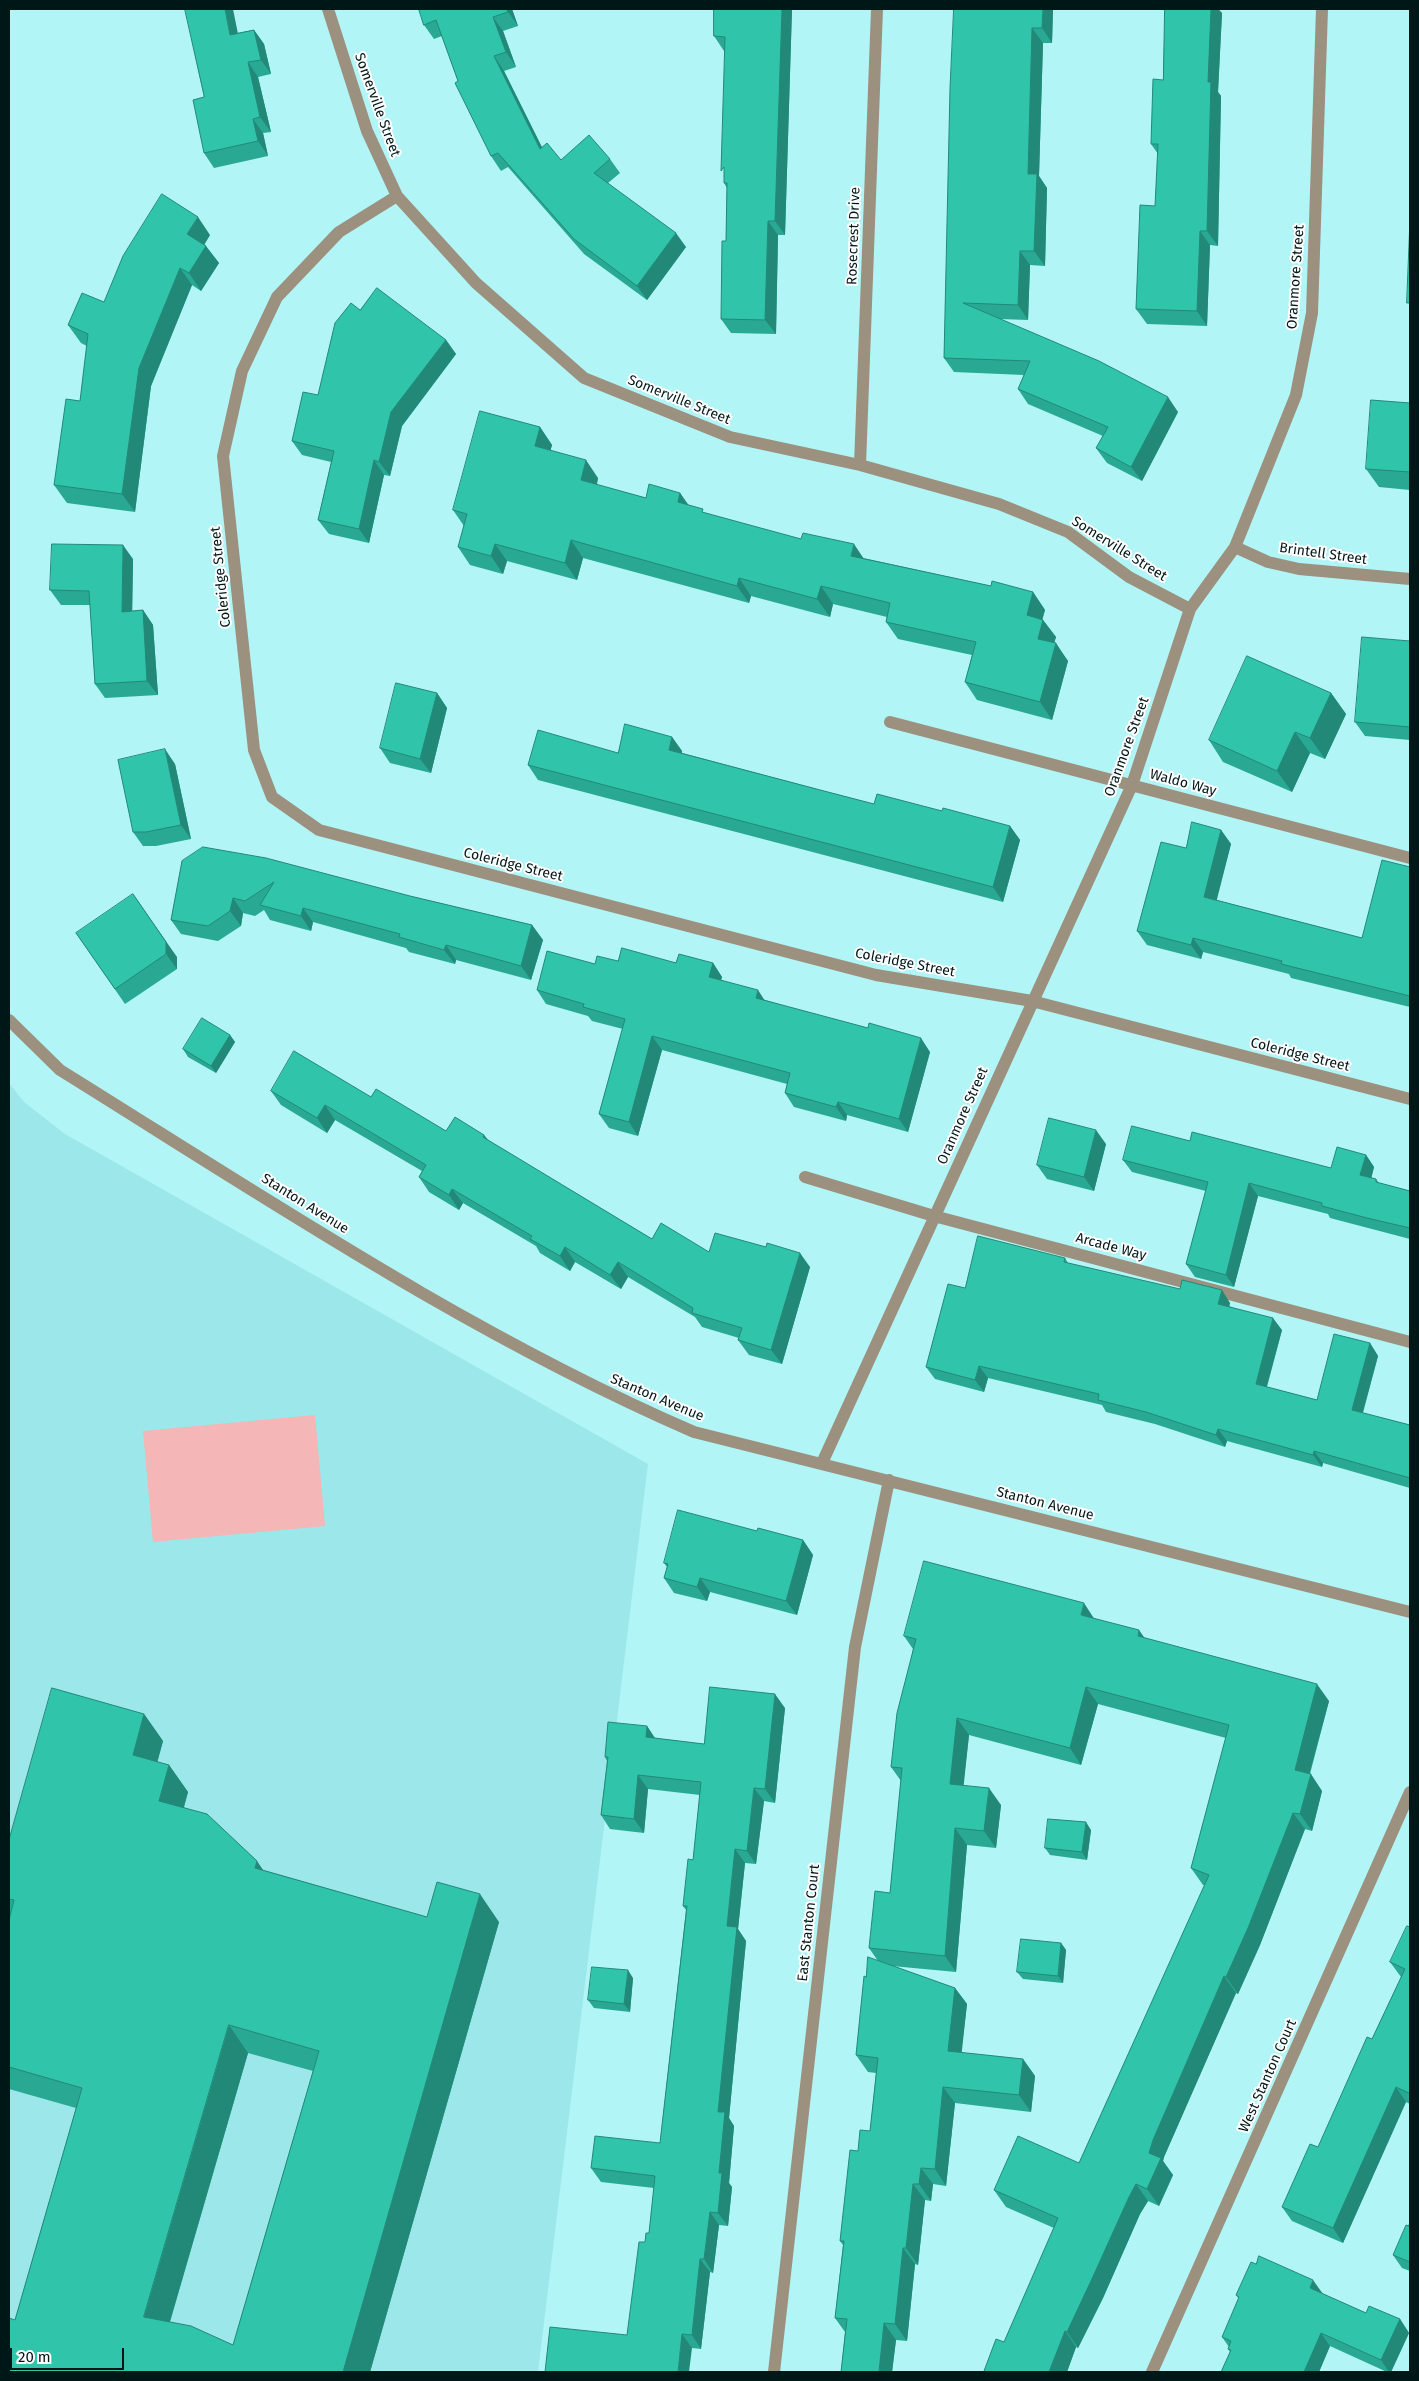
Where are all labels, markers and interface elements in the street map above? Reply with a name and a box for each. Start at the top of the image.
street label: Somerville Street [350,51,404,159]
street label: Rosecrest Drive [844,187,864,285]
street label: Oranmore Street [1284,224,1308,330]
street label: Somerville Street [625,372,733,428]
street label: Somerville Street [1068,513,1170,585]
street label: Coleridge Street [207,526,235,628]
street label: Brintell Street [1278,540,1368,568]
street label: Oranmore Street [1101,695,1153,799]
street label: Waldo Way [1148,766,1218,800]
street label: Coleridge Street [462,845,564,885]
street label: Coleridge Street [854,945,956,981]
street label: Coleridge Street [1249,1035,1351,1075]
street label: Oranmore Street [934,1065,992,1167]
street label: Stanton Avenue [258,1170,352,1238]
street label: Arcade Way [1074,1230,1148,1264]
street label: Stanton Avenue [608,1371,706,1425]
street label: Stanton Avenue [995,1484,1095,1524]
street label: East Stanton Court [794,1864,824,1982]
street label: West Stanton Court [1236,2017,1300,2135]
scale bar [12,2338,126,2370]
text: 20 m [18,2348,51,2366]

